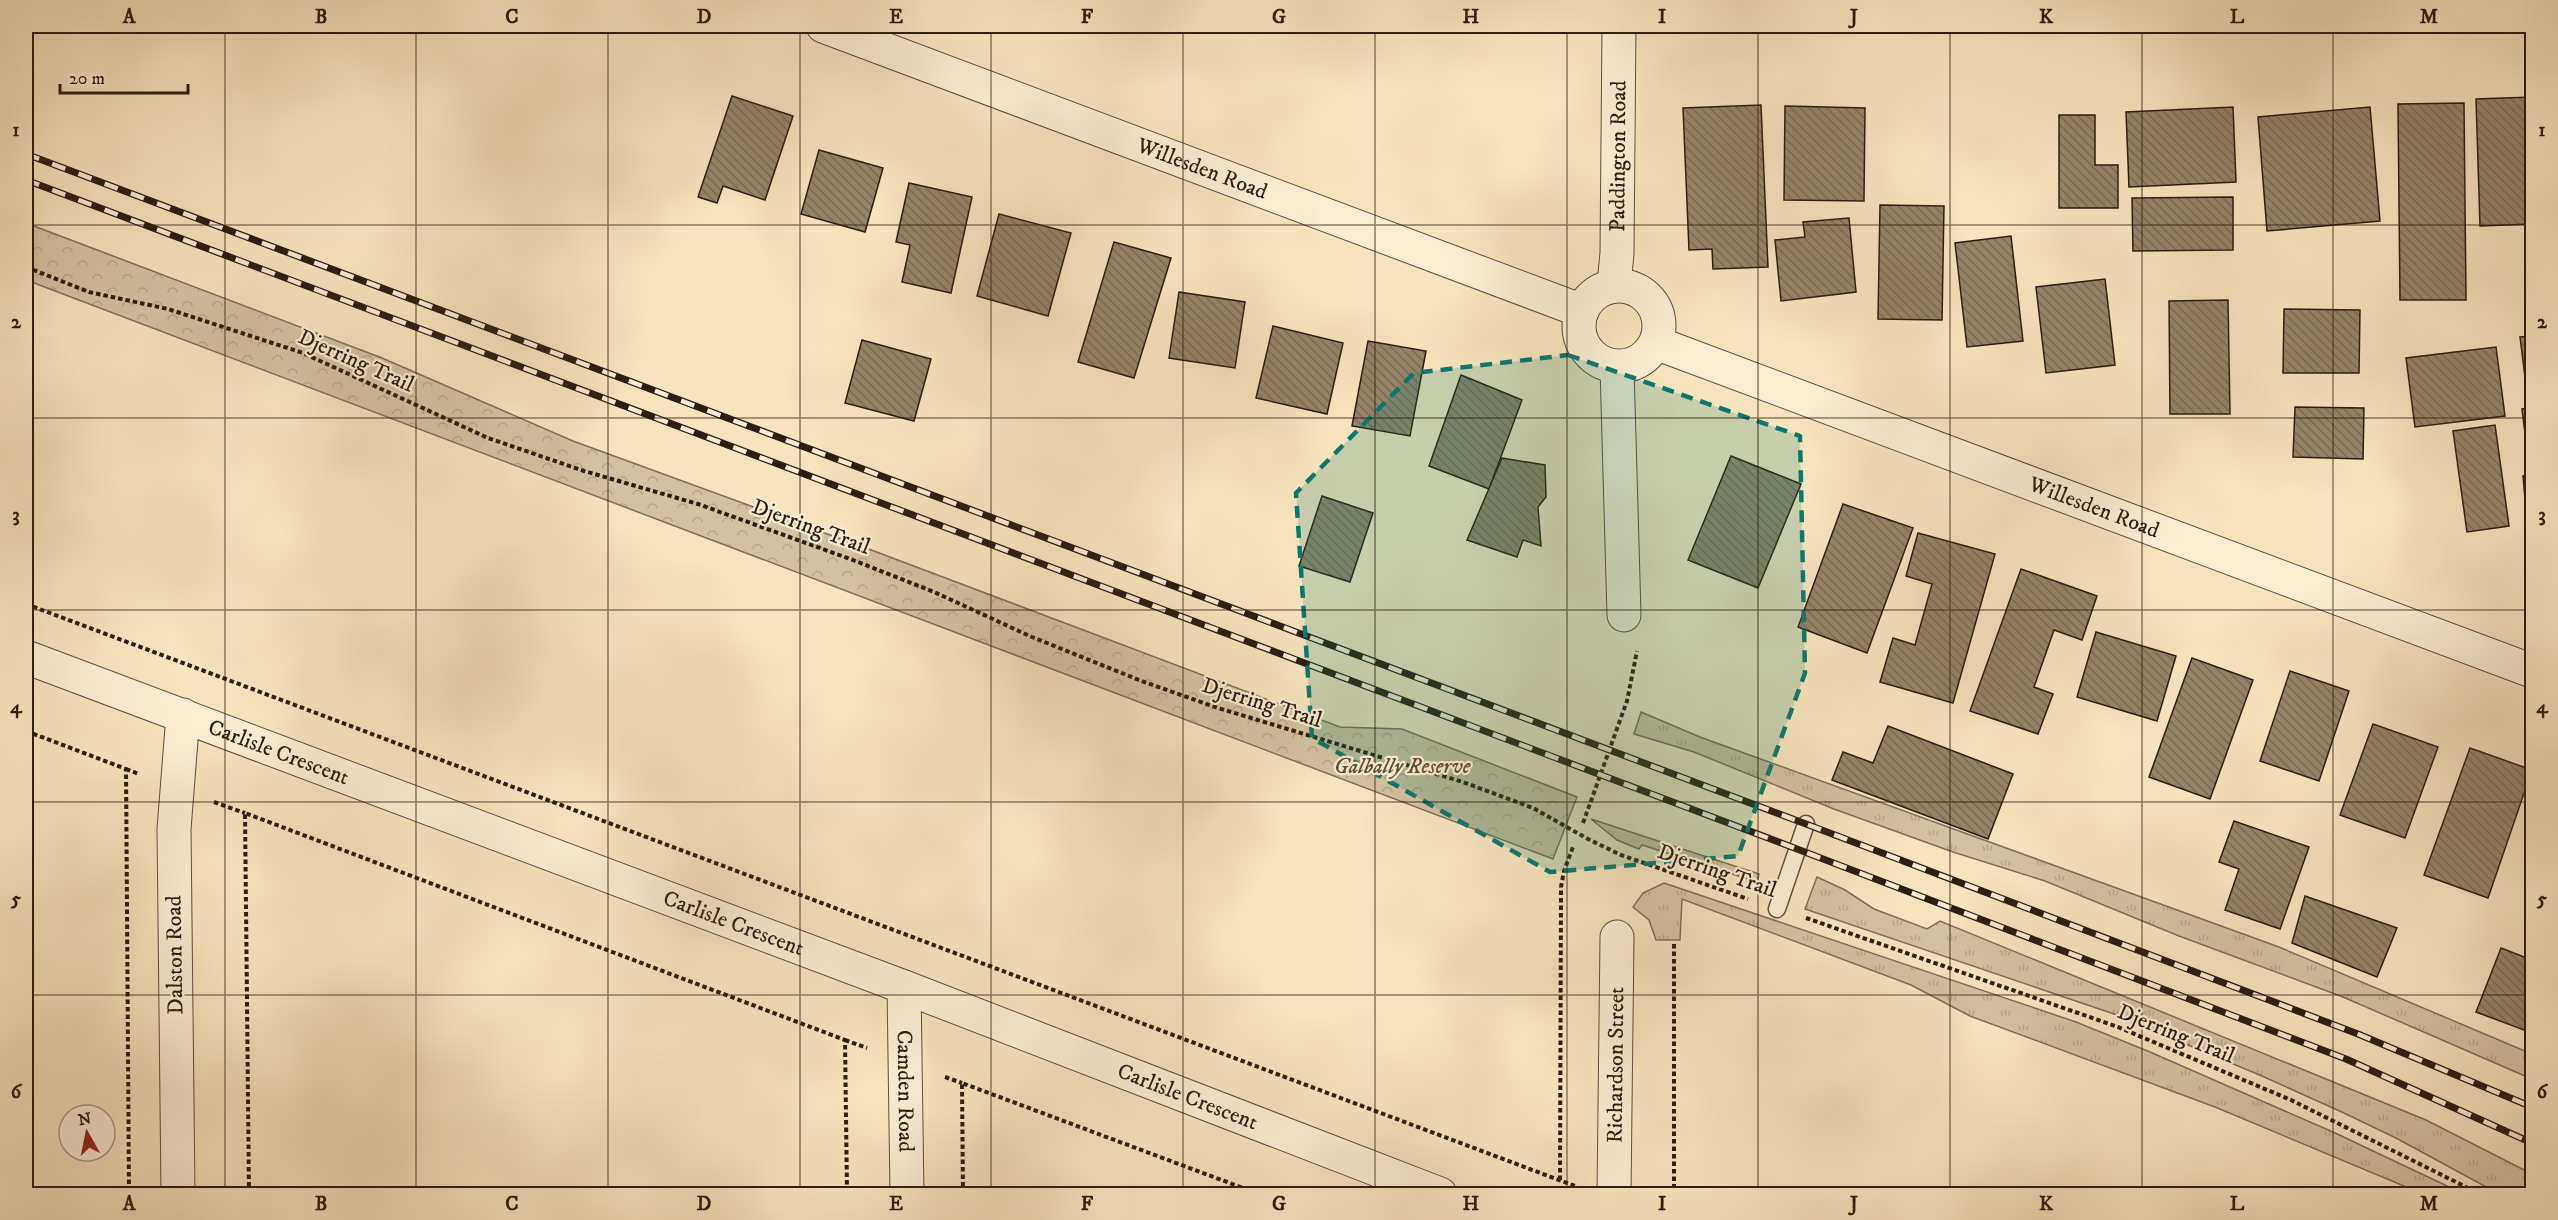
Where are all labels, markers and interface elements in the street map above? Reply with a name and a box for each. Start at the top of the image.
text: A [122,5,137,30]
text: B [315,5,327,30]
text: C [505,5,519,30]
text: D [697,5,712,30]
text: E [889,5,903,30]
text: F [1081,5,1094,30]
text: G [1272,5,1286,30]
text: H [1463,5,1480,30]
text: I [1658,5,1666,30]
text: J [1848,5,1858,30]
text: K [2039,5,2054,30]
text: L [2230,5,2245,30]
text: M [2420,5,2438,30]
scale bar [60,57,188,95]
text: 20 m [69,68,105,90]
street label: Paddington Road [1604,80,1632,232]
text: 1 [12,118,20,143]
text: 1 [2538,118,2546,143]
street label: Willesden Road [1132,131,1271,205]
text: 2 [11,310,22,335]
text: 2 [2537,310,2548,335]
street label: Djerring Trail [294,323,418,399]
street label: Willesden Road [2024,470,2163,544]
street label: Djerring Trail [748,493,874,561]
text: 3 [12,503,20,528]
text: 3 [2538,503,2546,528]
street label: Djerring Trail [1199,672,1326,734]
text: 4 [10,695,23,720]
text: 4 [2536,695,2549,720]
street label: Carlisle Crescent [205,713,353,791]
park label: Galbally Reserve [1334,753,1471,780]
street label: Djerring Trail [1654,838,1780,904]
street label: Carlisle Crescent [659,884,808,962]
text: 5 [10,887,21,912]
text: 5 [2536,887,2547,912]
street label: Dalston Road [160,895,190,1015]
street label: Richardson Street [1601,987,1630,1143]
street label: Djerring Trail [2113,998,2239,1070]
street label: Camden Road [891,1030,920,1152]
street label: Carlisle Crescent [1114,1057,1262,1136]
text: 6 [11,1080,23,1105]
text: 6 [2537,1080,2549,1105]
north arrow [57,1103,117,1163]
text: N [77,1108,93,1130]
text: A [122,1192,137,1217]
text: B [315,1192,327,1217]
text: C [505,1192,519,1217]
text: D [697,1192,712,1217]
text: E [889,1192,903,1217]
text: F [1081,1192,1094,1217]
text: G [1272,1192,1286,1217]
text: H [1463,1192,1480,1217]
text: I [1658,1192,1666,1217]
text: J [1848,1192,1858,1217]
text: K [2039,1192,2054,1217]
text: L [2230,1192,2245,1217]
text: M [2420,1192,2438,1217]

